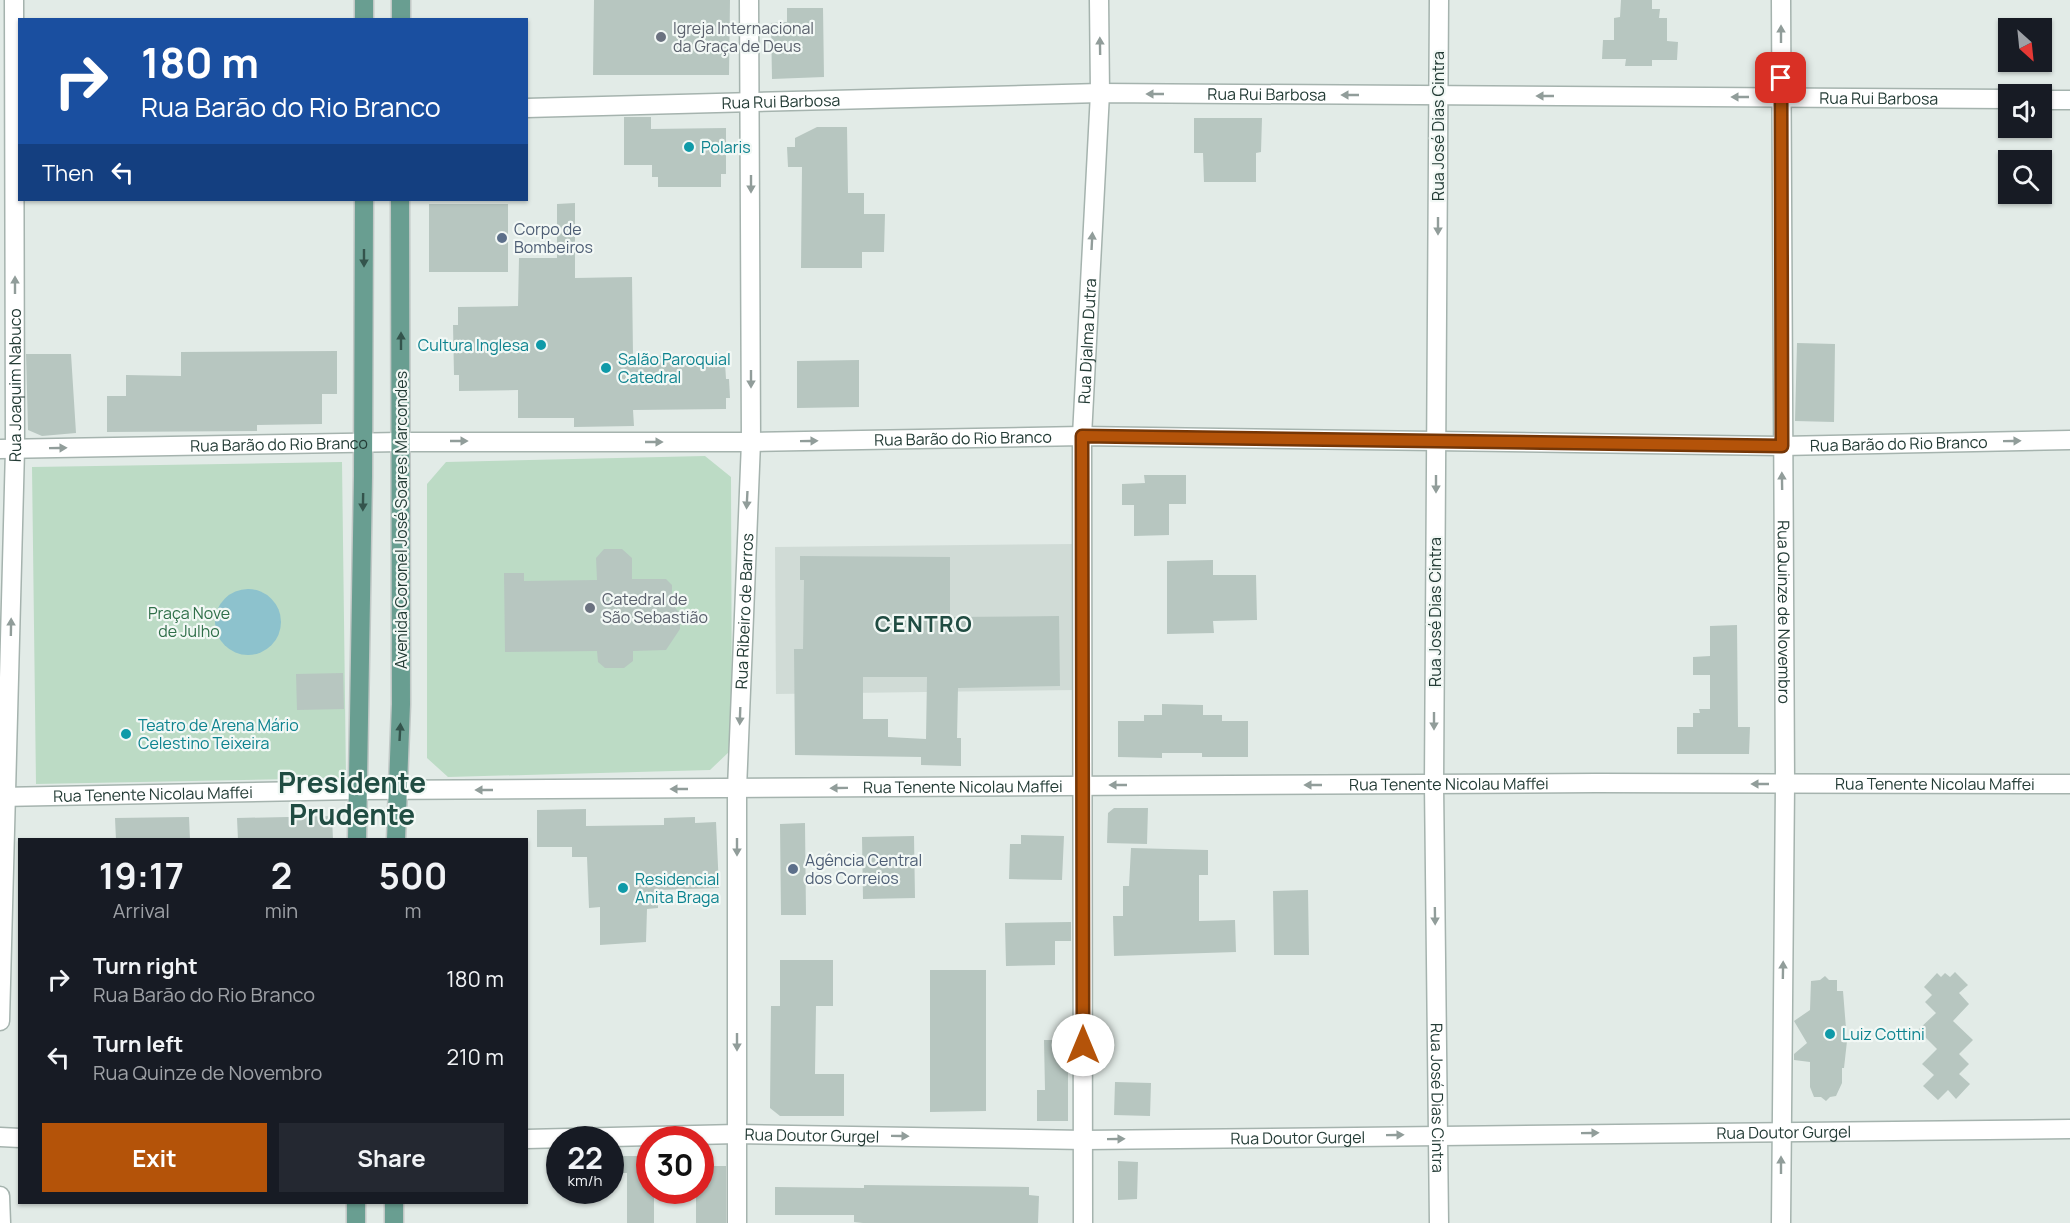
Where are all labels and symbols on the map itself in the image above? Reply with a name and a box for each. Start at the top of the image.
place label: Igreja Internacional da Graça de Deus [673,17,814,57]
north arrow [1998,18,2052,72]
one-way arrow [1776,24,1786,43]
marker: Igreja Internacional da Graça de Deus [654,30,668,44]
one-way arrow [1095,37,1104,56]
street label: Rua José Dias Cintra [1427,51,1449,201]
pin [1755,52,1806,103]
street label: Rua Rui Barbosa [1207,83,1326,105]
street label: Rua Rui Barbosa [1819,87,1938,110]
street label: Rua Rui Barbosa [721,89,841,114]
one-way arrow [1146,89,1165,99]
one-way arrow [1341,90,1360,100]
one-way arrow [1536,91,1555,101]
one-way arrow [1731,92,1750,102]
place label: Polaris [701,136,751,158]
marker: Polaris [682,140,696,154]
one-way arrow [746,175,756,194]
one-way arrow [1433,217,1443,236]
place label: Corpo de Bombeiros [514,218,593,258]
marker: Corpo de Bombeiros [495,231,509,245]
one-way arrow [1088,231,1097,250]
one-way arrow [359,248,368,267]
one-way arrow [10,275,20,294]
street label: Rua Djalma Dutra [1073,278,1101,405]
street label: Rua Joaquim Nabuco [4,308,26,462]
one-way arrow [396,332,406,351]
place label: Cultura Inglesa [418,334,529,356]
marker: Cultura Inglesa [534,338,548,352]
place label: Salão Paroquial Catedral [618,348,731,388]
marker: Salão Paroquial Catedral [599,361,613,375]
one-way arrow [746,370,756,389]
street label: Avenida Coronel José Soares Marcondes [390,371,412,669]
street label: Rua Barão do Rio Branco [874,426,1052,451]
street label: Rua Barão do Rio Branco [1810,431,1988,456]
street label: Rua Barão do Rio Branco [190,432,368,457]
one-way arrow [450,436,469,446]
one-way arrow [800,436,819,446]
one-way arrow [2003,436,2022,446]
one-way arrow [645,437,664,447]
one-way arrow [49,444,68,453]
one-way arrow [1777,471,1787,490]
one-way arrow [1431,475,1440,494]
one-way arrow [743,491,752,510]
one-way arrow [358,493,368,512]
street label: Rua Quinze de Novembro [1773,520,1796,704]
street label: Rua Ribeiro de Barros [730,533,758,690]
street label: Rua José Dias Cintra [1424,537,1446,687]
place label: Catedral de São Sebastião [602,588,708,628]
marker: Catedral de São Sebastião [583,601,597,615]
park label: Praça Nove de Julho [148,602,230,642]
district label: CENTRO [875,609,973,639]
one-way arrow [6,617,16,636]
one-way arrow [735,707,744,726]
one-way arrow [1429,712,1439,731]
place label: Teatro de Arena Mário Celestino Teixeira [138,714,299,754]
one-way arrow [395,723,404,742]
marker: Teatro de Arena Mário Celestino Teixeira [119,727,133,741]
district label: Presidente Prudente [278,763,426,833]
street label: Rua Tenente Nicolau Maffei [1349,772,1549,795]
street label: Rua Tenente Nicolau Maffei [1835,773,2035,795]
street label: Rua Tenente Nicolau Maffei [863,775,1063,798]
one-way arrow [1750,779,1769,789]
one-way arrow [1108,780,1127,790]
one-way arrow [1303,780,1322,790]
street label: Rua Tenente Nicolau Maffei [53,781,253,807]
one-way arrow [829,783,848,793]
one-way arrow [669,784,688,794]
one-way arrow [474,785,493,795]
one-way arrow [732,838,742,857]
place label: Agência Central dos Correios [805,849,922,889]
marker: Agência Central dos Correios [786,862,800,876]
place label: Residencial Anita Braga [635,868,720,908]
marker: Residencial Anita Braga [616,881,630,895]
one-way arrow [1431,907,1440,926]
one-way arrow [1778,960,1787,979]
position arrow [1051,1013,1115,1077]
street label: Rua José Dias Cintra [1426,1023,1449,1173]
place label: Luiz Cottini [1842,1023,1925,1045]
marker: Luiz Cottini [1823,1027,1837,1041]
one-way arrow [732,1033,742,1052]
street label: Rua Doutor Gurgel [1716,1120,1851,1144]
street label: Rua Doutor Gurgel [744,1123,880,1147]
speed limit sign: 30 [636,1126,714,1204]
street label: Rua Doutor Gurgel [1230,1126,1365,1149]
one-way arrow [1580,1128,1599,1138]
one-way arrow [1385,1130,1404,1140]
one-way arrow [890,1132,909,1141]
one-way arrow [1106,1134,1125,1144]
one-way arrow [1776,1155,1786,1174]

